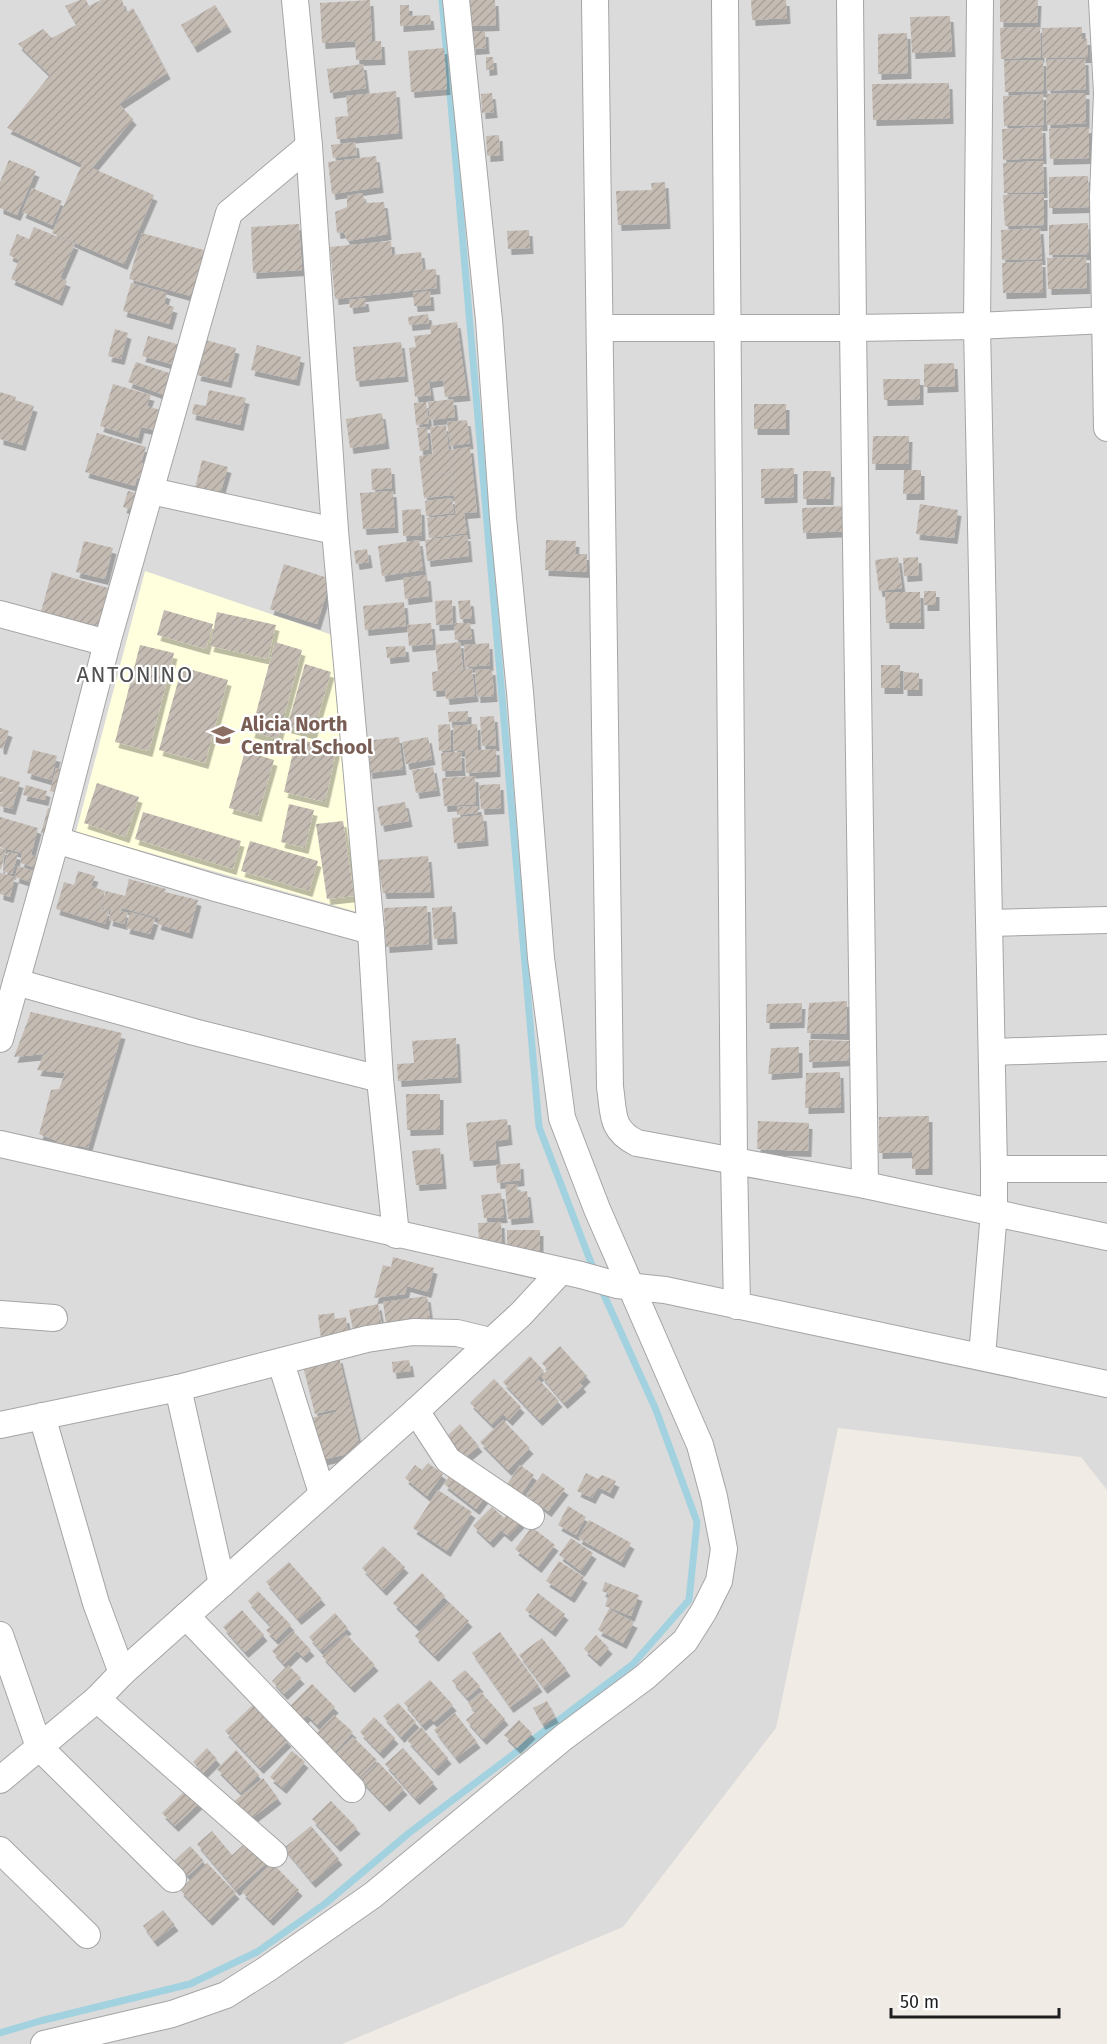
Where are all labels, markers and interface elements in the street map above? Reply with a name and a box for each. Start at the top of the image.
district label: ANTONINO [76,661,194,688]
place label: Alicia North Central School [240,712,373,759]
school or university icon: Alicia North Central School [210,722,236,748]
scale bar [891,1981,1059,2019]
text: 50 m [900,1991,939,2013]

